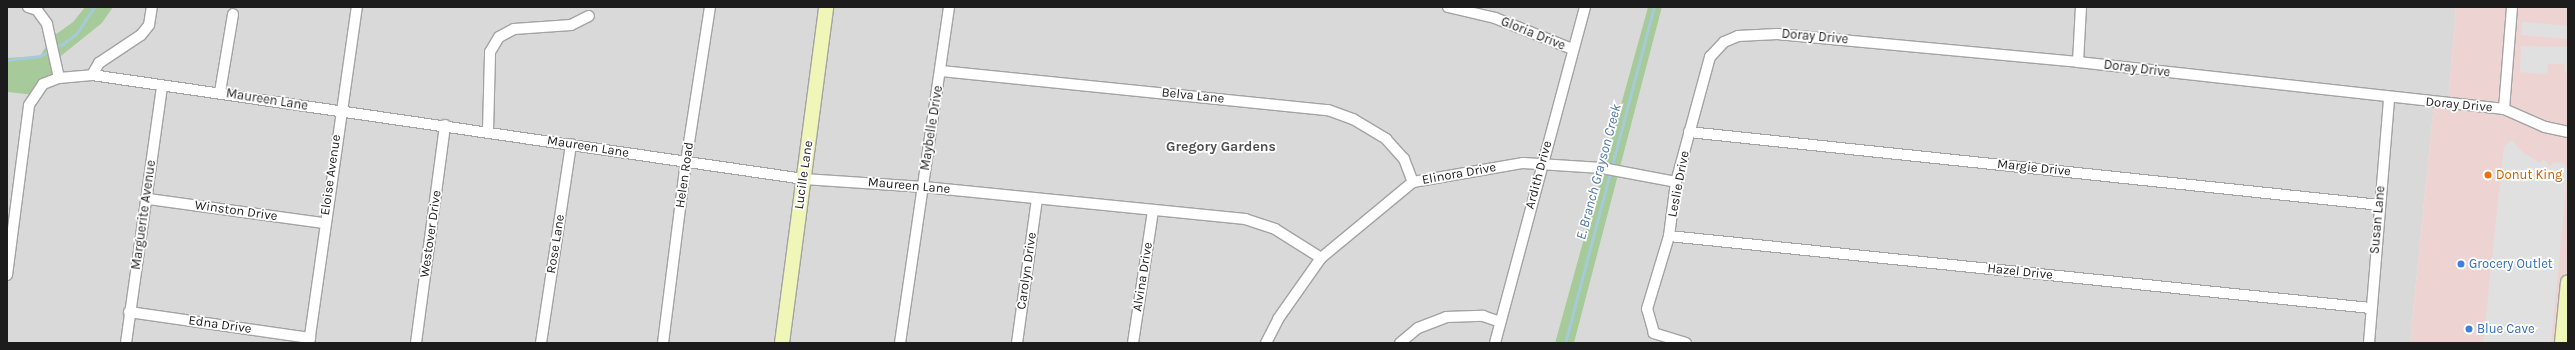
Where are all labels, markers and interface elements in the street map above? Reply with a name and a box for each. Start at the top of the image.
street label: Gloria Drive [1498,14,1568,54]
street label: Doray Drive [1781,26,1849,48]
street label: Doray Drive [2103,57,2171,81]
street label: Maybelle Drive [918,84,946,172]
street label: Belva Lane [1161,85,1225,107]
street label: Maureen Lane [225,86,309,114]
street label: Doray Drive [2425,94,2493,116]
water label: E. Branch Grayson Creek [1573,102,1625,242]
street label: Maureen Lane [546,133,630,161]
street label: Eloise Avenue [318,134,344,216]
district label: Gregory Gardens [1166,139,1276,155]
street label: Ardith Drive [1522,139,1556,211]
street label: Lucille Lane [791,140,817,210]
street label: Helen Road [673,141,697,209]
street label: Leslie Drive [1665,150,1693,218]
street label: Margie Drive [1996,156,2072,180]
street label: Marguerite Avenue [129,159,159,271]
street label: Elinora Drive [1421,160,1497,188]
place label: Donut King [2496,167,2562,183]
marker: Donut King [2483,170,2493,180]
street label: Maureen Lane [867,175,951,197]
street label: Susan Lane [2367,185,2389,255]
street label: Westover Drive [417,189,445,279]
street label: Winston Drive [194,197,278,225]
street label: Rose Lane [544,213,568,275]
street label: Carolyn Drive [1014,231,1040,311]
street label: Alvina Drive [1130,241,1156,313]
place label: Grocery Outlet [2469,256,2553,272]
marker: Grocery Outlet [2456,259,2466,269]
street label: Hazel Drive [1986,261,2054,283]
street label: Edna Drive [187,313,253,337]
place label: Blue Cave [2477,321,2535,337]
marker: Blue Cave [2464,324,2474,334]

